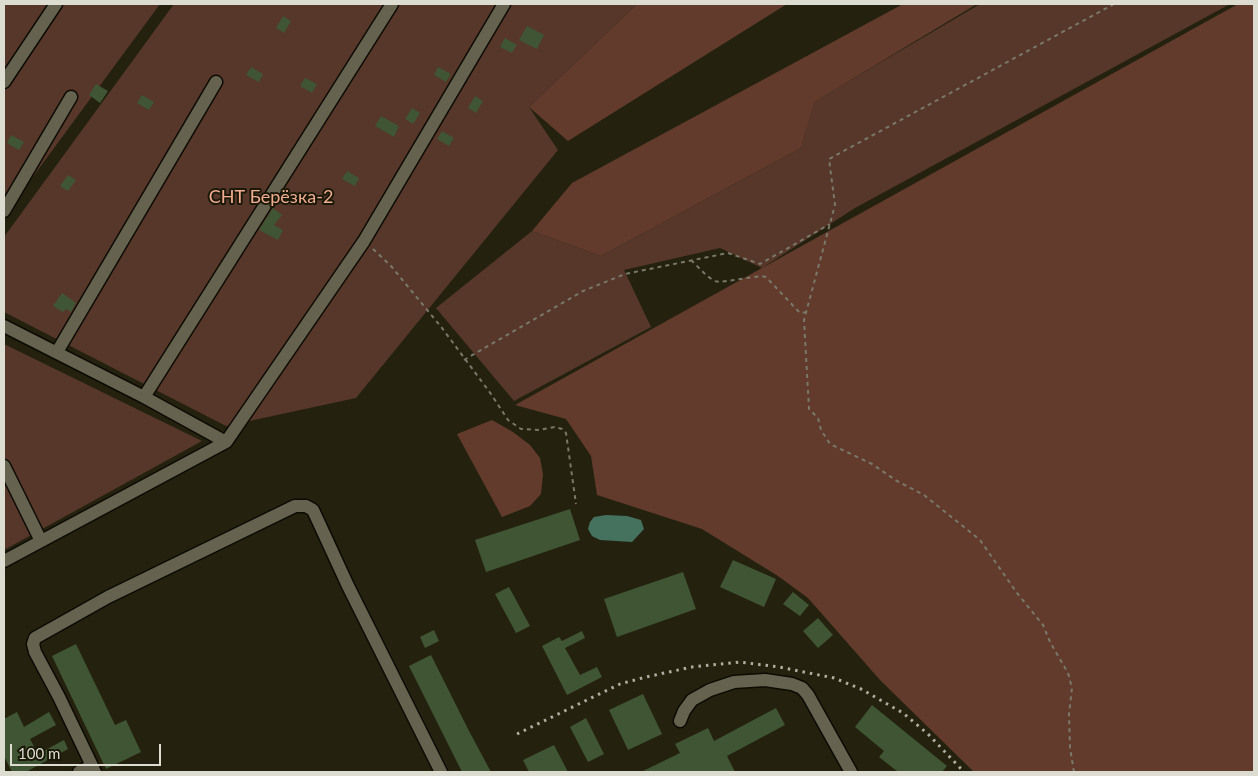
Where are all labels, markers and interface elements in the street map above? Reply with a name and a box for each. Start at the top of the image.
park label: СНТ Берёзка-2 [209,186,333,208]
scale bar [12,734,164,766]
text: 100 m [18,744,60,762]

